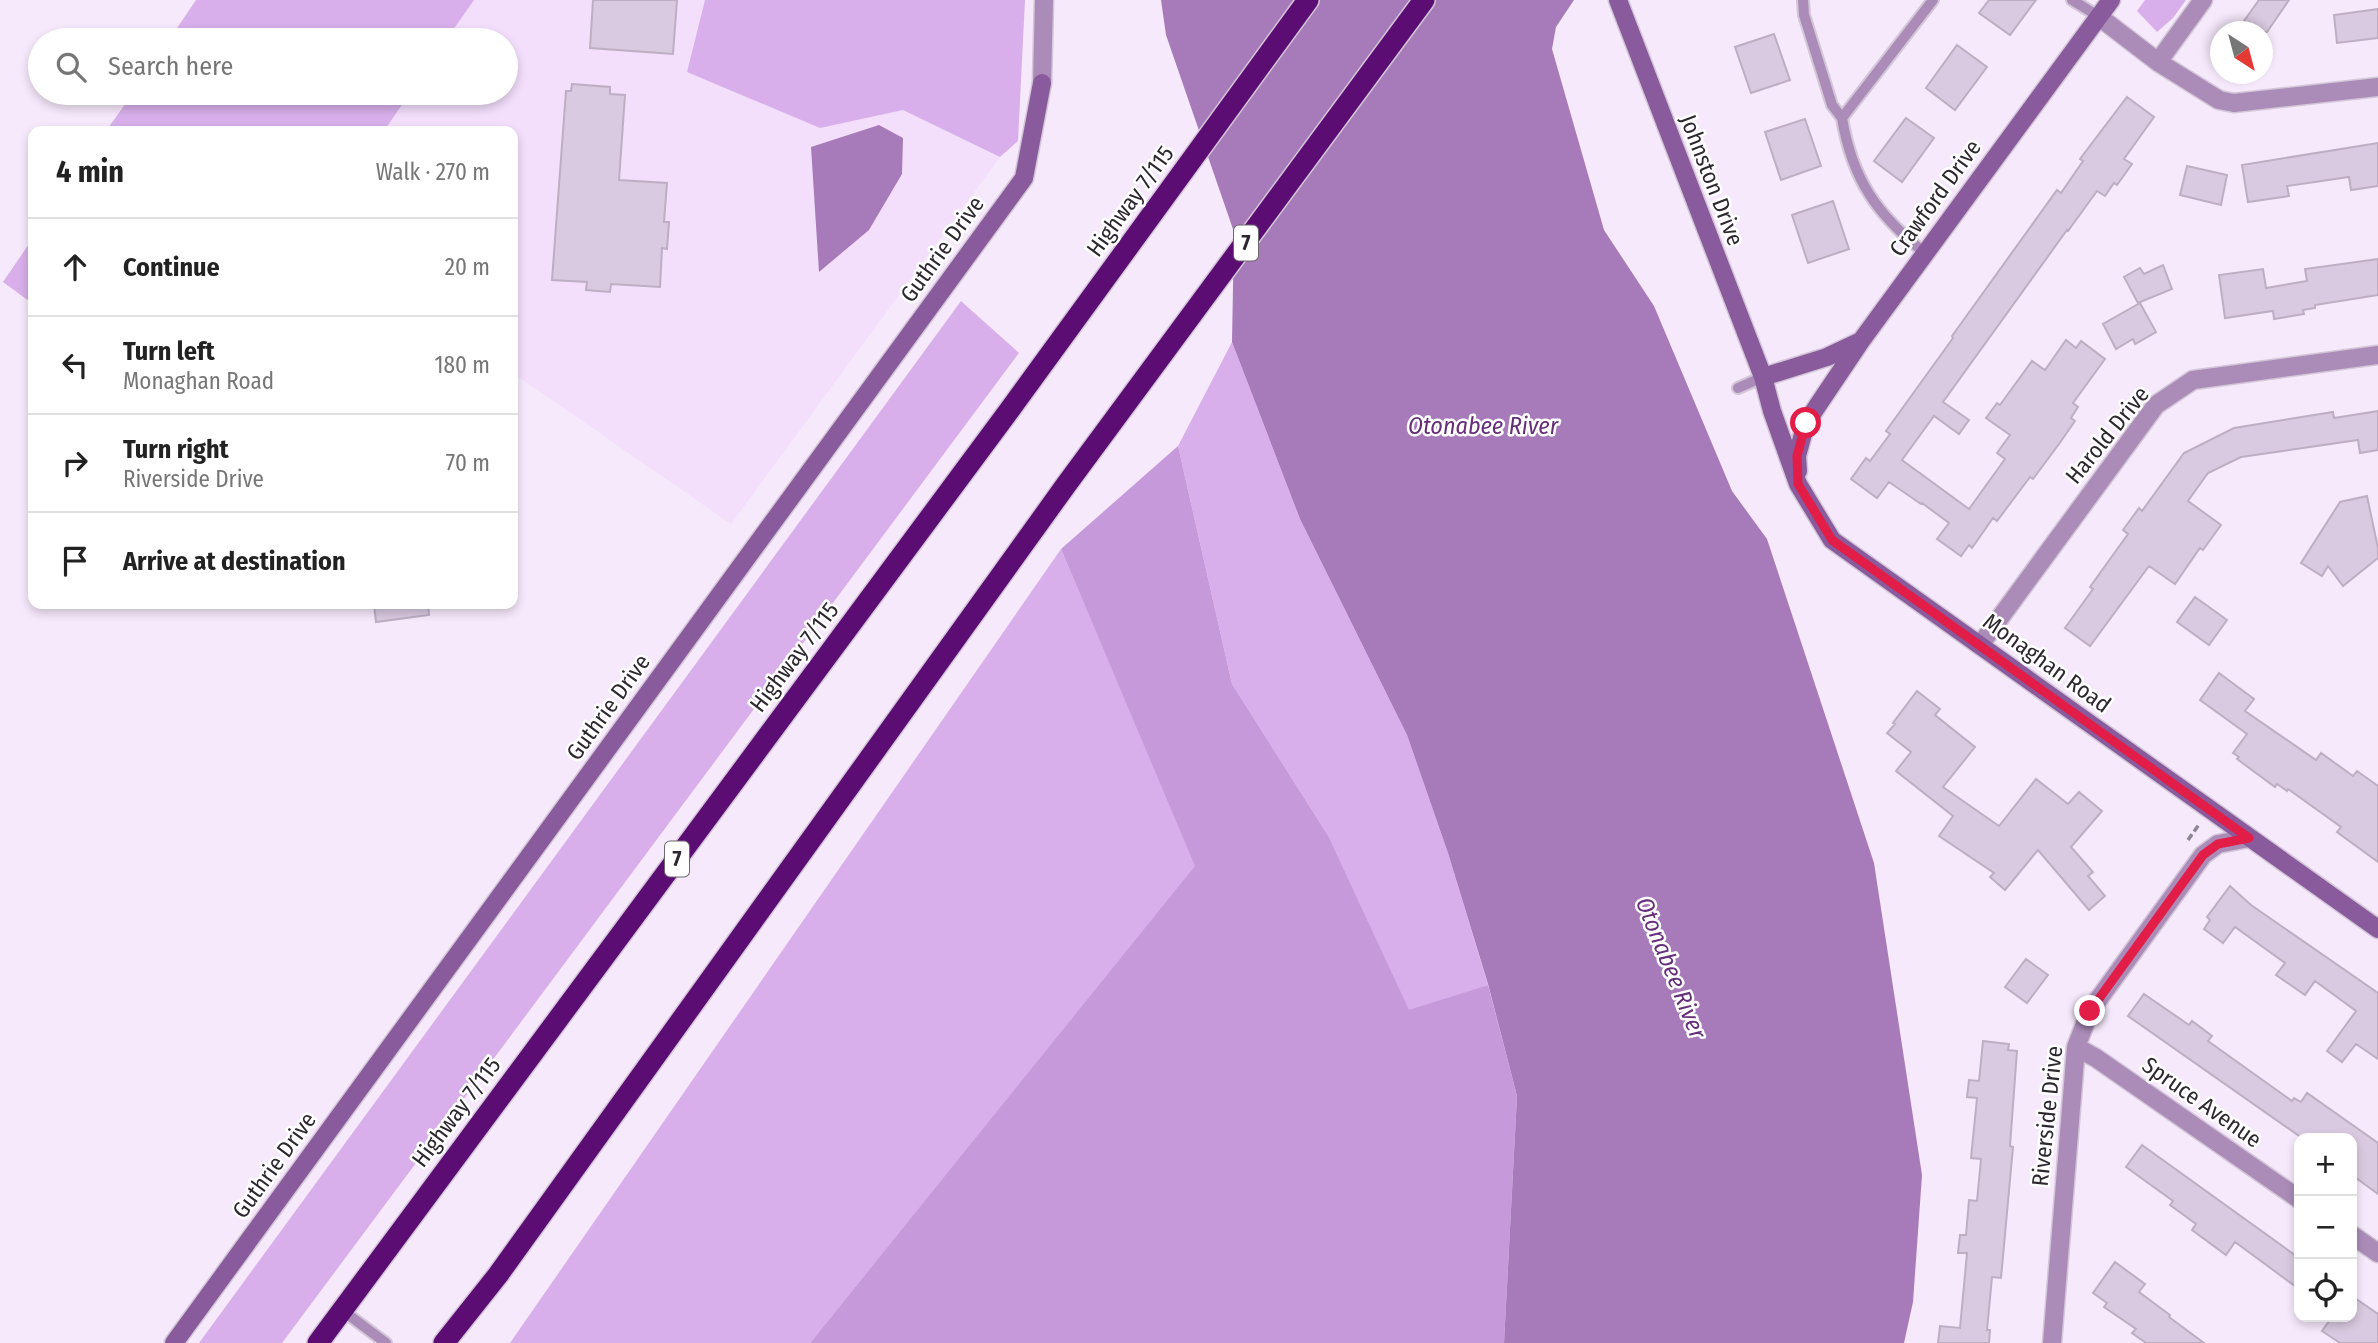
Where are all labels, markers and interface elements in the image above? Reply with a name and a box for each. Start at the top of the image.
north arrow [2210,21,2273,84]
search box [28,28,518,105]
icon: search [52,48,90,86]
text: Search here [108,51,233,82]
street label: Johnston Drive [1674,111,1750,249]
street label: Crawford Drive [1883,134,1987,262]
street label: Highway 7/115 [1080,140,1180,262]
text: 4 min [56,154,124,190]
text: Walk · 270 m [376,158,490,186]
street label: Guthrie Drive [894,191,990,307]
road number: 7 [1234,226,1258,260]
icon: ahead [56,248,94,286]
text: Continue [123,252,220,283]
text: 20 m [445,253,490,281]
text: Turn left [123,336,215,367]
icon: left [56,346,94,384]
text: 180 m [434,351,490,379]
text: Monaghan Road [123,367,274,395]
street label: Harold Drive [2059,381,2155,489]
route start [1790,407,1821,438]
water label: Otonabee River [1408,412,1559,440]
text: Turn right [123,434,229,465]
icon: right [56,444,94,482]
text: 70 m [446,449,490,477]
text: Riverside Drive [123,465,264,493]
icon: arrive [56,542,94,580]
text: Arrive at destination [123,546,346,577]
street label: Highway 7/115 [744,597,844,717]
street label: Monaghan Road [1978,607,2116,719]
street label: Guthrie Drive [560,649,656,765]
road number: 7 [665,842,689,876]
water label: Otonabee River [1630,893,1712,1043]
route end [2074,995,2105,1026]
street label: Riverside Drive [2026,1044,2068,1188]
street label: Spruce Avenue [2137,1051,2267,1153]
street label: Highway 7/115 [406,1052,506,1172]
street label: Guthrie Drive [226,1107,322,1223]
map controls [2294,1133,2357,1322]
button: + [2294,1133,2357,1196]
button: − [2294,1196,2357,1259]
button: locate [2294,1259,2357,1322]

